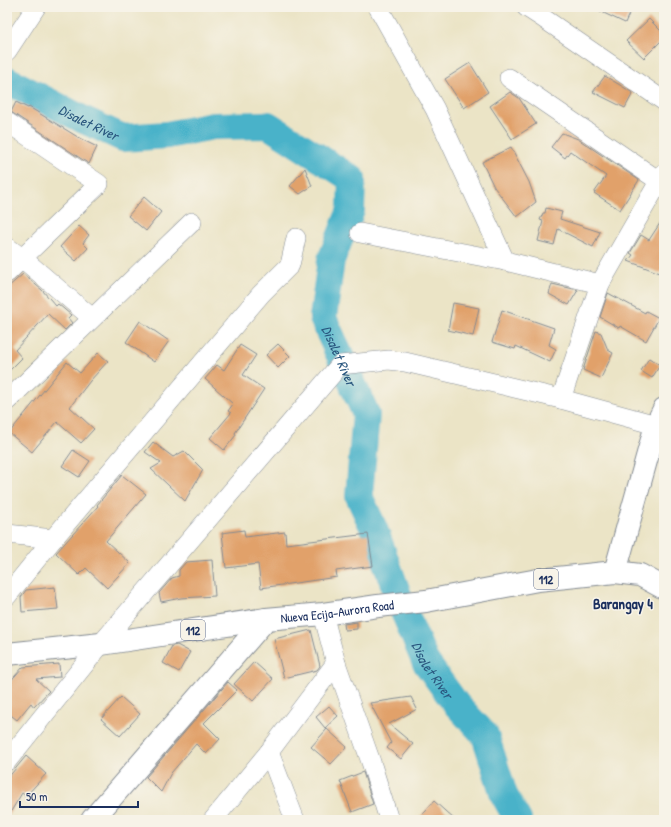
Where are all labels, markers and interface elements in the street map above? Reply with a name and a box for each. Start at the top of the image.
water label: Disalet River [56,99,123,145]
water label: Disalet River [318,322,362,390]
road number: 112 [534,569,558,589]
district label: Barangay 4 [593,593,653,615]
street label: Nueva Ecija-Aurora Road [280,595,395,627]
road number: 112 [181,620,205,640]
water label: Disalet River [408,639,459,703]
scale bar [20,783,138,809]
text: 50 m [26,788,47,805]

